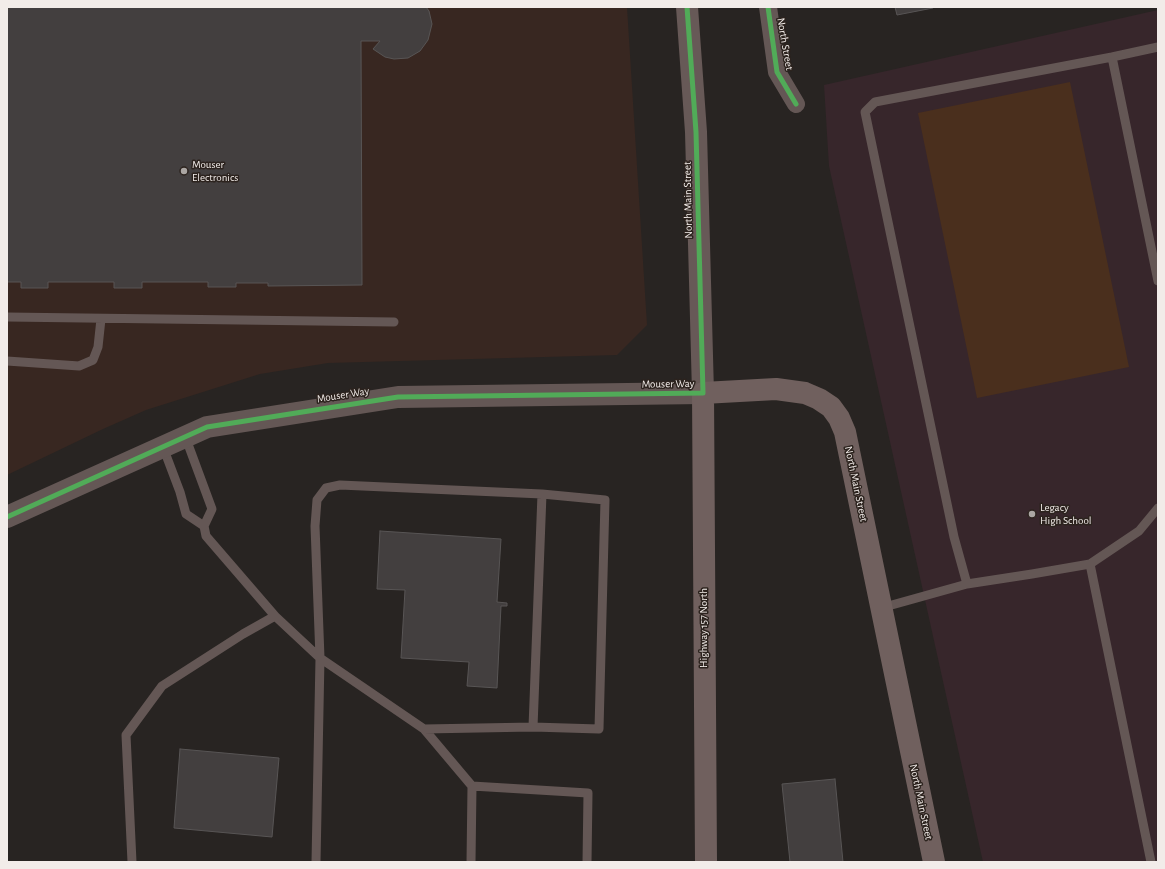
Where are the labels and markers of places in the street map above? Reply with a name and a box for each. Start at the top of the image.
place label: Mouser Electronics [192,158,238,184]
marker: Mouser Electronics [179,166,189,176]
place label: Legacy High School [1040,501,1092,527]
marker: Legacy High School [1027,509,1037,519]

